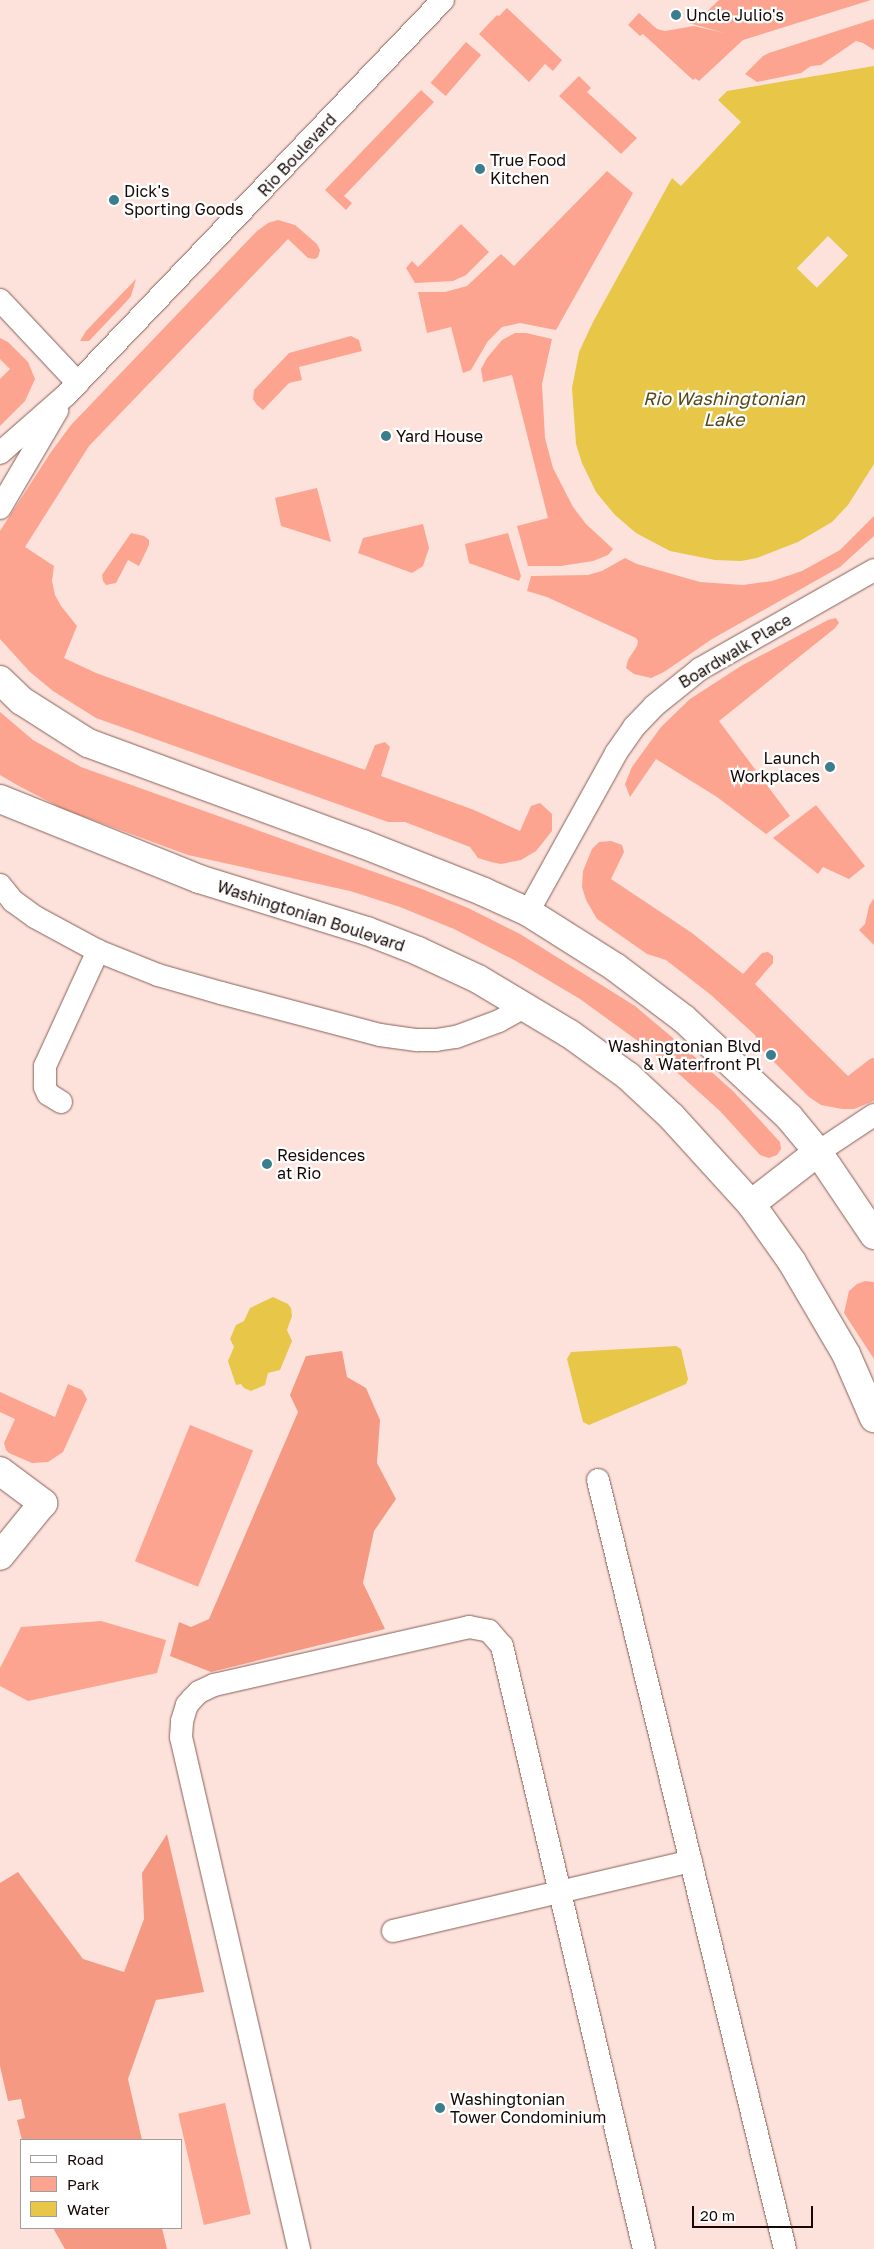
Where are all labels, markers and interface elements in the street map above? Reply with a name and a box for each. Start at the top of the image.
place label: Uncle Julio's [686,5,784,25]
marker: Uncle Julio's [670,9,682,21]
street label: Rio Boulevard [254,110,340,200]
place label: True Food Kitchen [490,150,566,188]
marker: True Food Kitchen [474,163,486,175]
place label: Dick's Sporting Goods [124,181,243,219]
marker: Dick's Sporting Goods [108,194,120,206]
water label: Rio Washingtonian Lake [643,388,805,430]
place label: Yard House [396,426,483,446]
marker: Yard House [380,430,392,442]
street label: Boardwalk Place [675,610,795,692]
place label: Launch Workplaces [730,748,820,786]
marker: Launch Workplaces [824,761,836,773]
street label: Washingtonian Boulevard [215,877,407,955]
place label: Washingtonian Blvd & Waterfront Pl [608,1036,761,1074]
marker: Washingtonian Blvd & Waterfront Pl [765,1049,777,1061]
place label: Residences at Rio [277,1145,365,1183]
marker: Residences at Rio [261,1158,273,1170]
place label: Washingtonian Tower Condominium [450,2089,606,2127]
marker: Washingtonian Tower Condominium [434,2102,446,2114]
legend [20,2139,182,2229]
text: Road [67,2150,104,2168]
text: Park [67,2175,99,2193]
scale bar [694,2196,815,2228]
text: Water [67,2200,110,2218]
text: 20 m [700,2206,735,2224]

